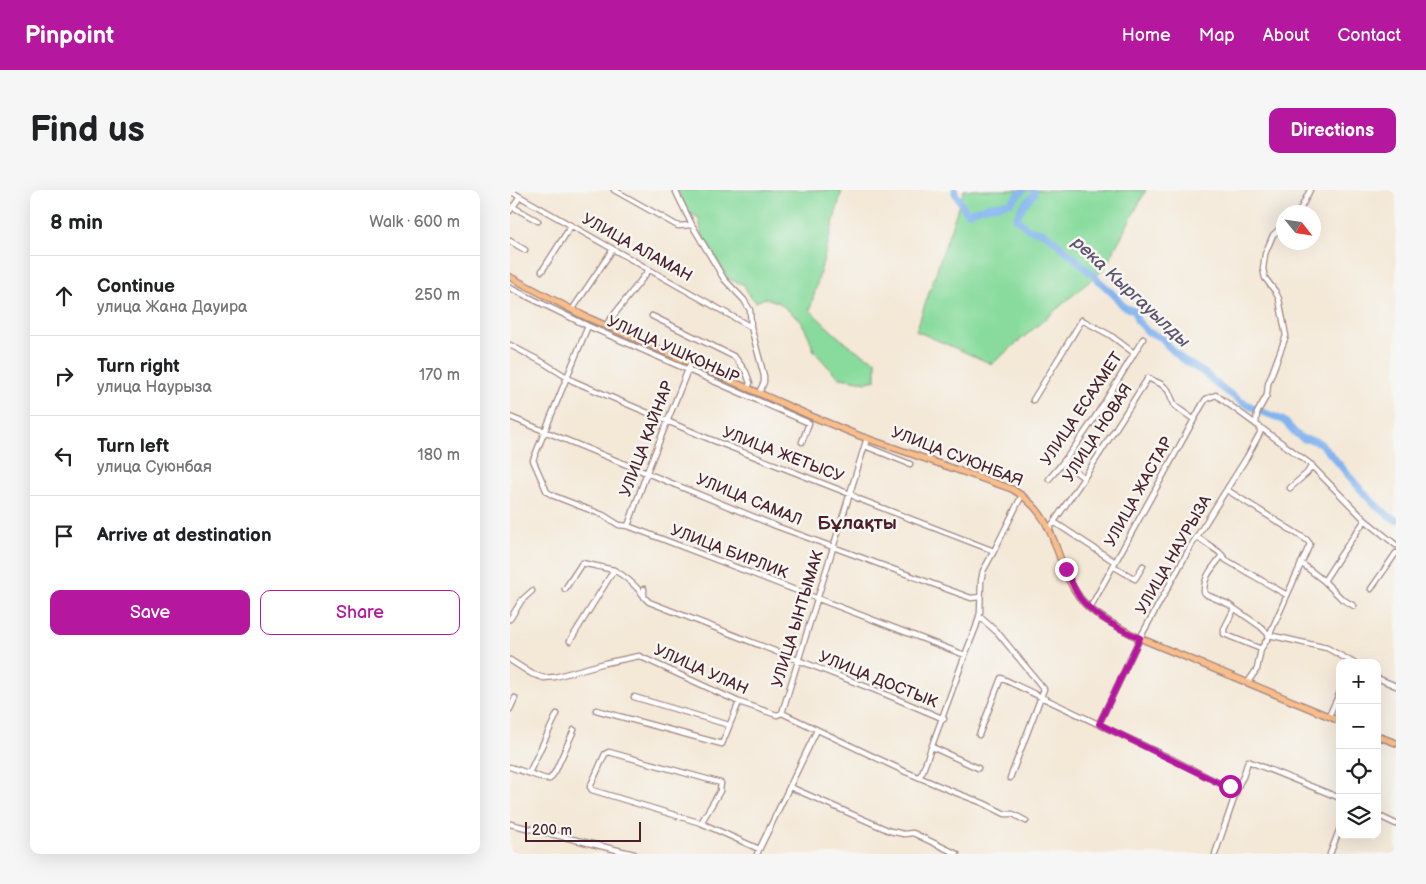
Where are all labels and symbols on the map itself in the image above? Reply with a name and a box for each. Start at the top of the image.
north arrow [1276,205,1321,250]
street label: УЛИЦА АЛАМАН [578,210,696,286]
water label: река Кыргауылды [1067,231,1194,352]
street label: УЛИЦА УШКОНЫР [604,312,742,388]
street label: УЛИЦА ЕСАХМЕТ [1037,348,1127,469]
street label: УЛИЦА КАЙНАР [616,379,678,499]
street label: УЛИЦА НОВАЯ [1059,380,1137,486]
street label: УЛИЦА ЖЕТЫСУ [720,423,846,487]
street label: УЛИЦА СУЮНБАЯ [888,423,1026,491]
street label: УЛИЦА ЖАСТАР [1101,434,1177,550]
street label: УЛИЦА САМАЛ [693,470,805,530]
street label: УЛИЦА НАУРЫЗА [1132,492,1216,618]
district label: Бұлақты [817,512,897,535]
street label: УЛИЦА БИРЛИК [668,521,791,583]
street label: УЛИЦА ЫНТЫМАК [768,548,828,690]
route end [1055,558,1078,581]
street label: УЛИЦА УЛАН [651,641,751,699]
street label: УЛИЦА ДОСТЫК [816,648,941,713]
route start [1219,775,1242,798]
scale bar [525,819,641,842]

